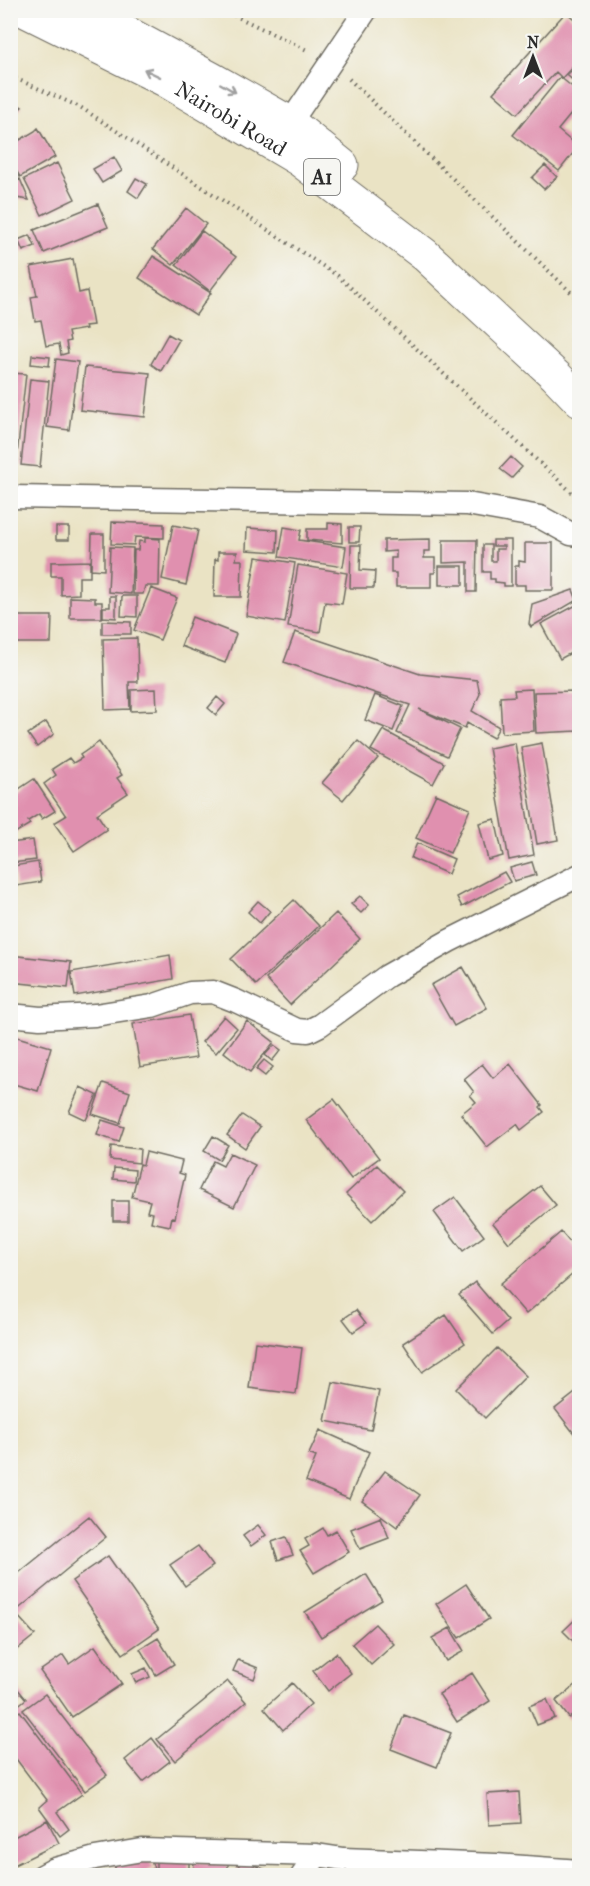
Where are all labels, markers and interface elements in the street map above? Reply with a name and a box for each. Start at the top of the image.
north arrow [503,27,563,87]
text: N [527,33,540,52]
one-way arrow [143,67,161,79]
street label: Nairobi Road [171,76,292,163]
one-way arrow [219,82,236,94]
road number: A1 [304,159,340,195]

